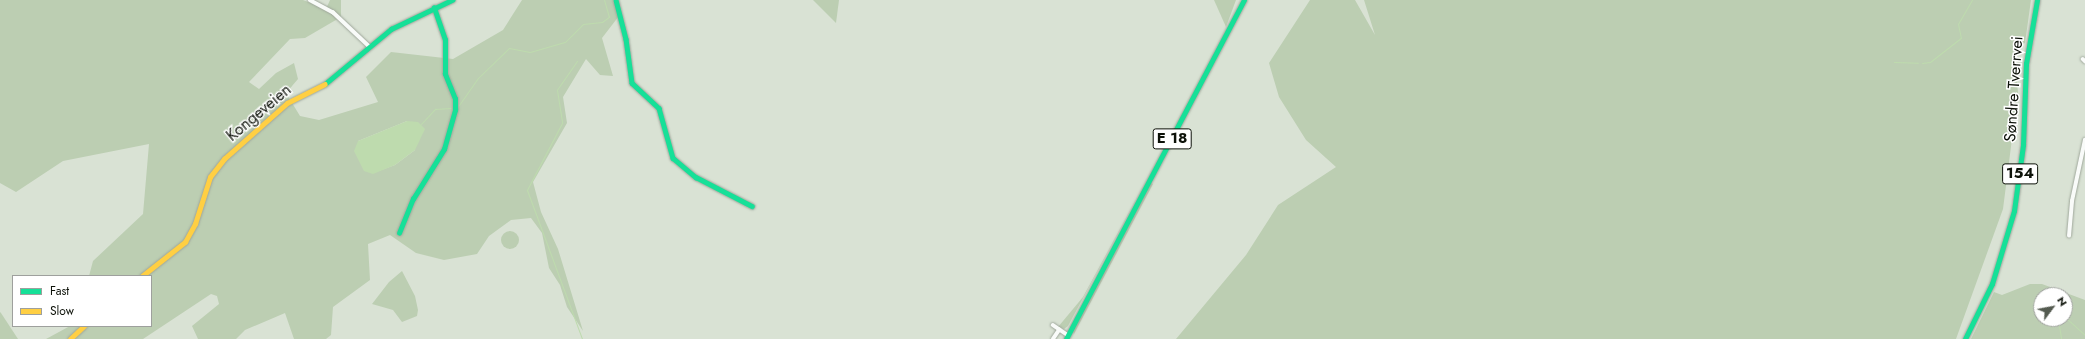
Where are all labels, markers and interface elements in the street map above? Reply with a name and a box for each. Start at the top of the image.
street label: Søndre Tverrvei [2001,35,2027,143]
street label: Kongeveien [223,80,295,146]
road number: E 18 [1152,126,1192,152]
road number: 154 [2002,161,2038,187]
legend [12,275,152,327]
text: Fast [50,282,69,300]
north arrow [2033,287,2073,327]
text: N [2053,293,2071,309]
text: Slow [50,302,74,320]

